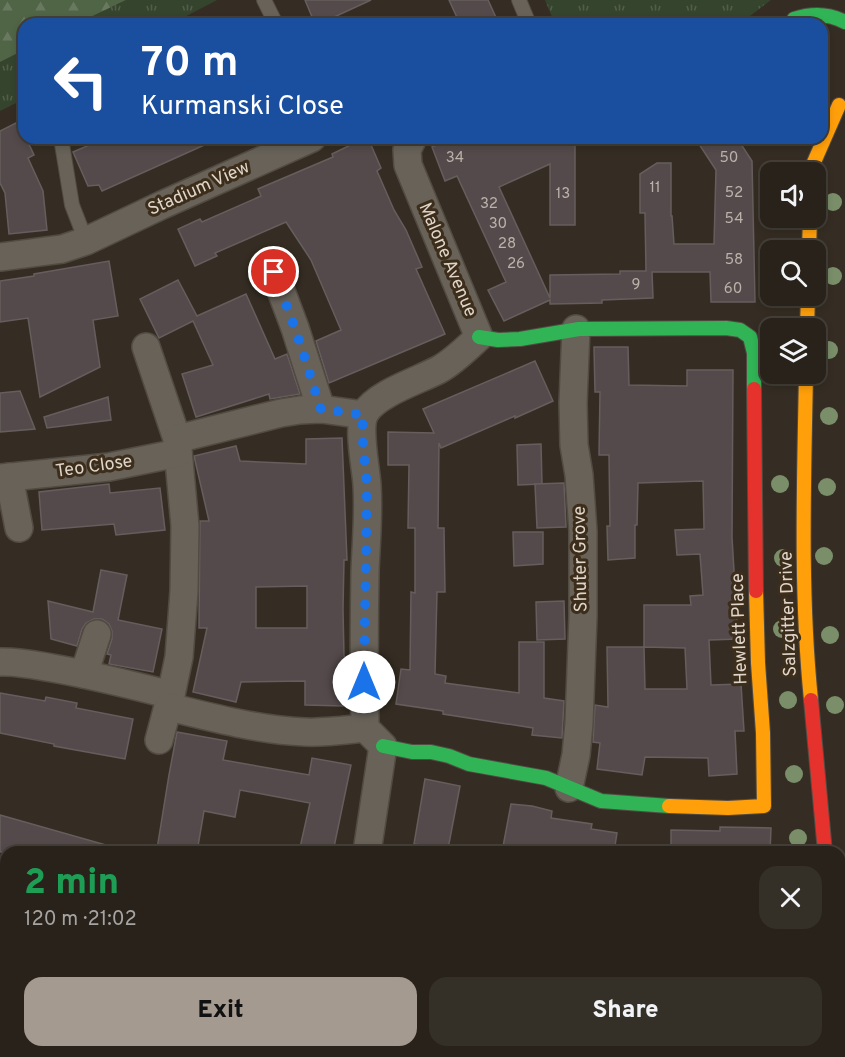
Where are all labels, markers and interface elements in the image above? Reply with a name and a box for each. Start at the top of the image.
text: 70 m [141,38,239,91]
icon: left [42,42,120,120]
text: Kurmanski Close [141,90,344,124]
house number: 34 [446,149,464,168]
house number: 50 [720,149,738,168]
street label: Stadium View [144,156,254,222]
map controls [760,162,826,384]
button: sound [760,162,826,228]
house number: 11 [649,179,661,198]
house number: 52 [725,184,743,203]
house number: 13 [556,185,570,204]
house number: 32 [480,195,498,214]
street label: Malone Avenue [413,199,481,321]
house number: 54 [725,210,743,229]
house number: 30 [489,215,507,234]
house number: 28 [498,235,516,254]
button: search [760,240,826,306]
pin [248,246,299,297]
house number: 58 [725,251,743,270]
icon: arrive [257,255,290,288]
house number: 26 [507,255,525,274]
house number: 9 [632,276,640,295]
house number: 60 [724,280,742,299]
button: layers [760,318,826,384]
street label: Teo Close [54,450,134,484]
street label: Shuter Grove [569,506,593,612]
street label: Salzgitter Drive [775,551,803,677]
street label: Hewlett Place [727,573,753,685]
position arrow [332,650,396,714]
text: 2 min [24,861,119,907]
button: close [759,866,822,929]
text: 120 m · 21:02 [24,907,137,933]
button: Exit [24,977,417,1046]
button: Share [429,977,822,1046]

